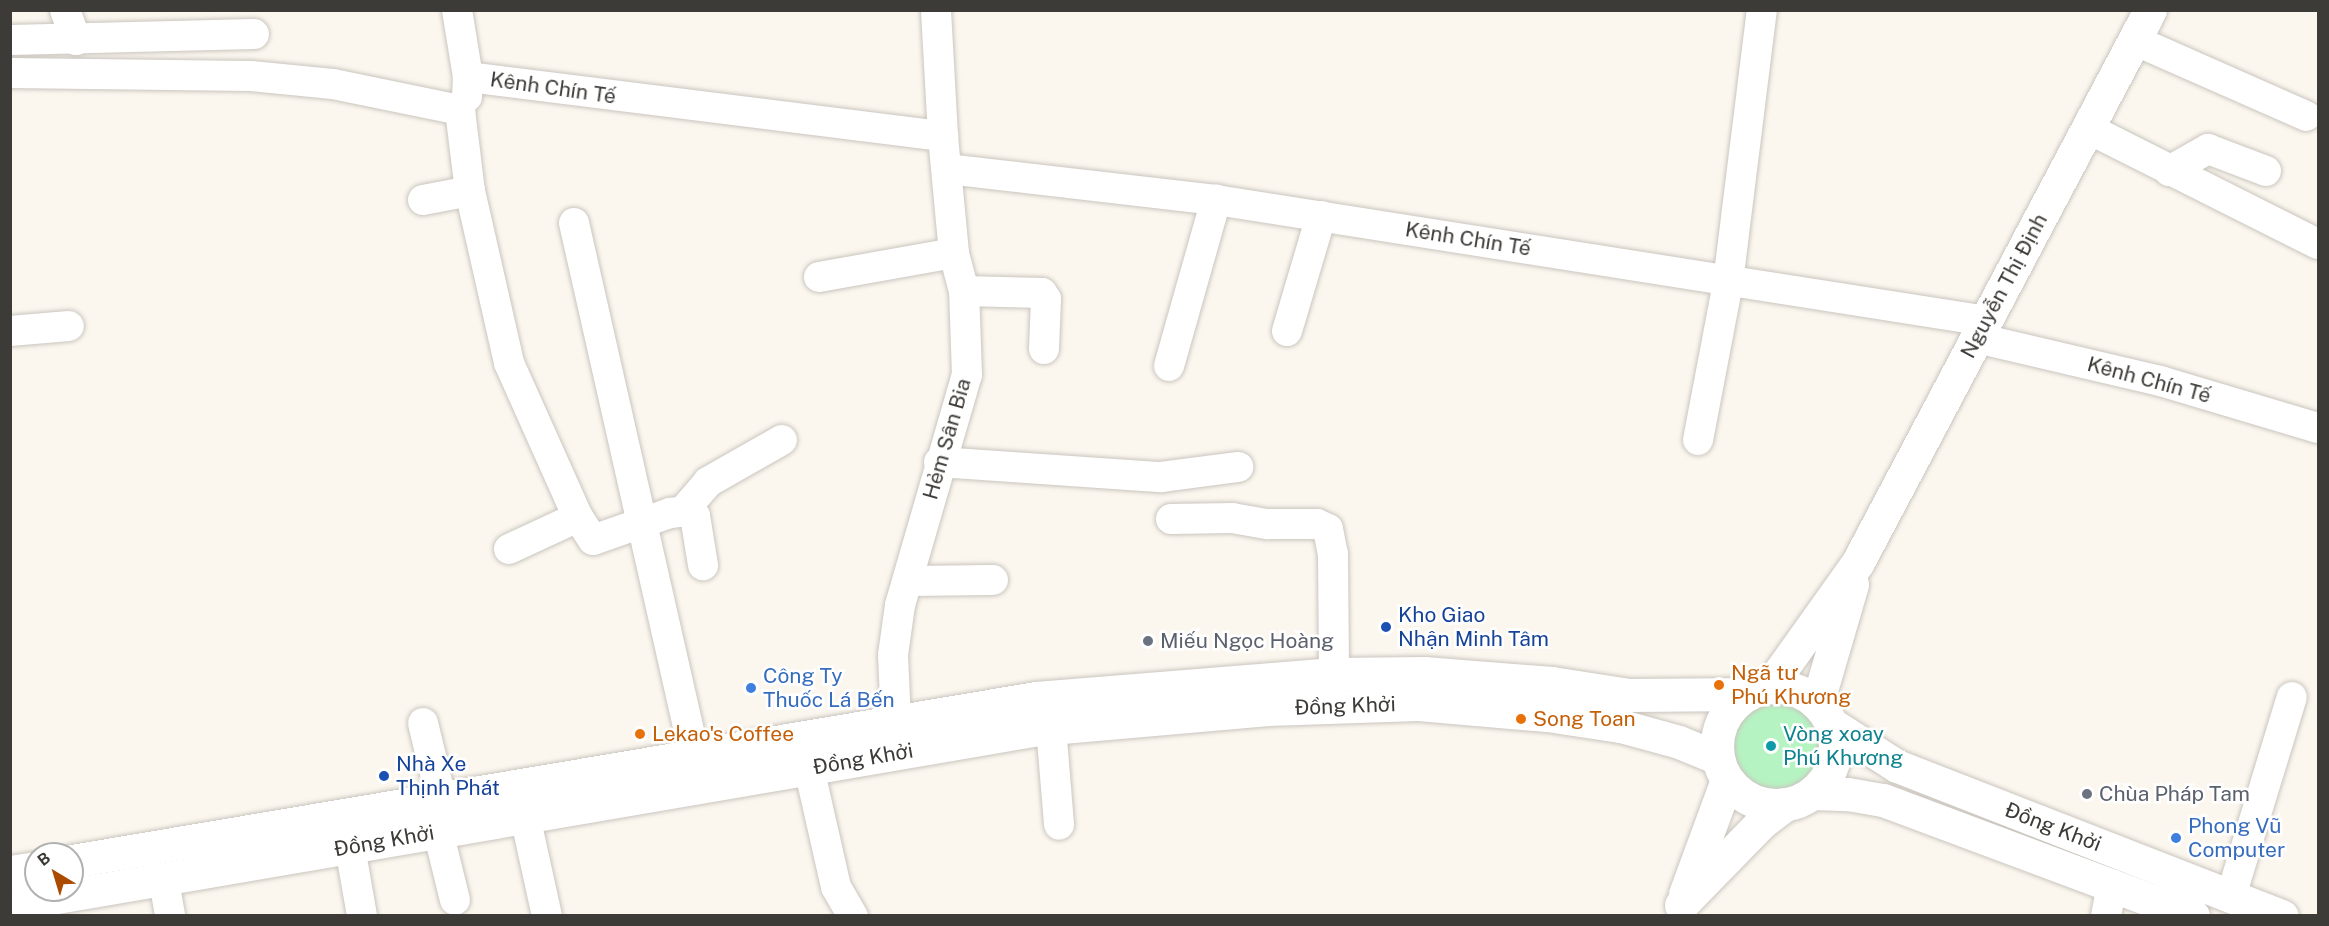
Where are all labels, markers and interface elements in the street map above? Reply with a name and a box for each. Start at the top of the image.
street label: Kênh Chín Tế [488,67,618,109]
street label: Nguyễn Thị Định [1955,209,2053,363]
street label: Kênh Chín Tế [1403,217,1533,261]
street label: Kênh Chín Tế [2084,351,2214,409]
street label: Hẻm Sân Bia [918,376,976,502]
place label: Kho Giao Nhận Minh Tâm [1398,602,1549,652]
marker: Kho Giao Nhận Minh Tâm [1379,620,1393,634]
place label: Miếu Ngọc Hoàng [1160,628,1334,654]
marker: Miếu Ngọc Hoàng [1141,634,1155,648]
place label: Ngã tư Phú Khương [1731,660,1851,710]
place label: Công Ty Thuốc Lá Bến [763,663,895,713]
marker: Ngã tư Phú Khương [1712,678,1726,692]
marker: Công Ty Thuốc Lá Bến [744,681,758,695]
street label: Đồng Khởi [1294,692,1396,720]
place label: Song Toan [1533,706,1636,732]
marker: Song Toan [1514,712,1528,726]
place label: Lekao's Coffee [652,721,794,747]
place label: Vòng xoay Phú Khương [1783,721,1903,771]
marker: Lekao's Coffee [633,727,647,741]
street label: Đồng Khởi [811,738,915,780]
marker: Vòng xoay Phú Khương [1764,739,1778,753]
place label: Nhà Xe Thịnh Phát [396,751,500,801]
marker: Nhà Xe Thịnh Phát [377,769,391,783]
place label: Chùa Pháp Tam [2099,781,2250,807]
marker: Chùa Pháp Tam [2080,787,2094,801]
street label: Đồng Khởi [2001,797,2105,857]
place label: Phong Vũ Computer [2188,813,2285,863]
street label: Đồng Khởi [332,820,436,862]
marker: Phong Vũ Computer [2169,831,2183,845]
north arrow [24,842,84,902]
text: B [34,848,54,870]

